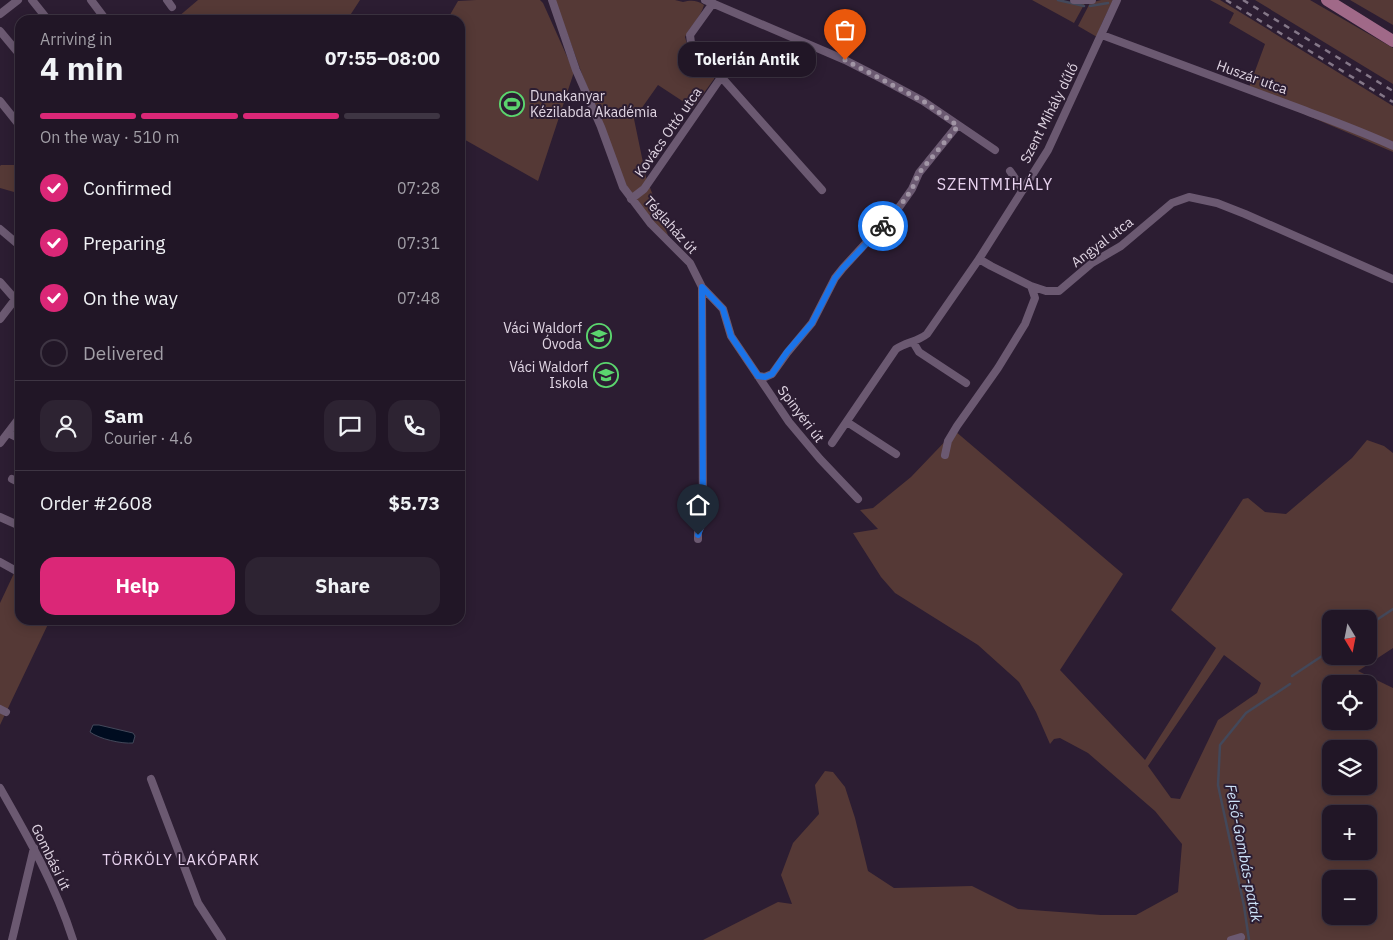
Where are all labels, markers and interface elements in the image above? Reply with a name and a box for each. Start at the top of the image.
pin [824,9,866,60]
icon: bag [831,16,859,44]
text: Arriving in [40,29,112,49]
callout: Tolerián Antik [678,42,815,78]
text: 07:55–08:00 [325,46,440,70]
text: 4 min [40,47,124,89]
text: Tolerián Antik [694,49,800,69]
street label: Huszár utca [1214,56,1290,98]
street label: Szent Mihály dűlő [1016,60,1082,166]
street label: Kovács Ottó utca [630,83,706,180]
place label: Dunakanyar Kézilabda Akadémia [530,87,658,121]
sports icon: Dunakanyar Kézilabda Akadémia [499,91,525,117]
text: On the way · 510 m [40,127,179,147]
district label: SZENTMIHÁLY [937,173,1053,194]
icon: check [40,174,68,202]
text: Confirmed [83,176,172,200]
text: 07:28 [397,178,440,198]
street label: Téglaház út [640,192,702,258]
courier [858,201,908,251]
icon: bike [869,212,897,240]
street label: Angyal utca [1067,213,1137,271]
icon: check [40,229,68,257]
text: Preparing [83,231,165,255]
text: 07:31 [397,233,440,253]
icon: check [40,284,68,312]
text: On the way [83,286,178,310]
text: 07:48 [397,288,440,308]
place label: Váci Waldorf Óvoda [503,319,583,353]
school or university icon: Váci Waldorf Óvoda [586,323,612,349]
text: Delivered [83,341,164,365]
place label: Váci Waldorf Iskola [509,358,589,392]
school or university icon: Váci Waldorf Iskola [593,362,619,388]
street label: Spinyéri út [774,382,828,446]
button: person [40,400,92,452]
button: chat [324,400,376,452]
button: phone [388,400,440,452]
text: Sam [104,404,144,428]
text: Courier · 4.6 [104,428,193,448]
pin [677,484,719,535]
text: Order #2608 [40,491,152,515]
text: $5.73 [388,491,440,515]
icon: home [684,491,712,519]
button: Help [40,557,235,615]
button: Share [245,557,440,615]
north arrow [1322,610,1378,665]
map controls [1322,610,1377,925]
button: locate [1322,675,1377,730]
button: layers [1322,740,1377,795]
water label: Felső-Gombás-patak [1221,782,1267,924]
button: + [1322,805,1377,860]
street label: Gombási út [27,821,75,893]
district label: TÖRKÖLY LAKÓPARK [102,850,260,869]
button: − [1322,870,1377,925]

